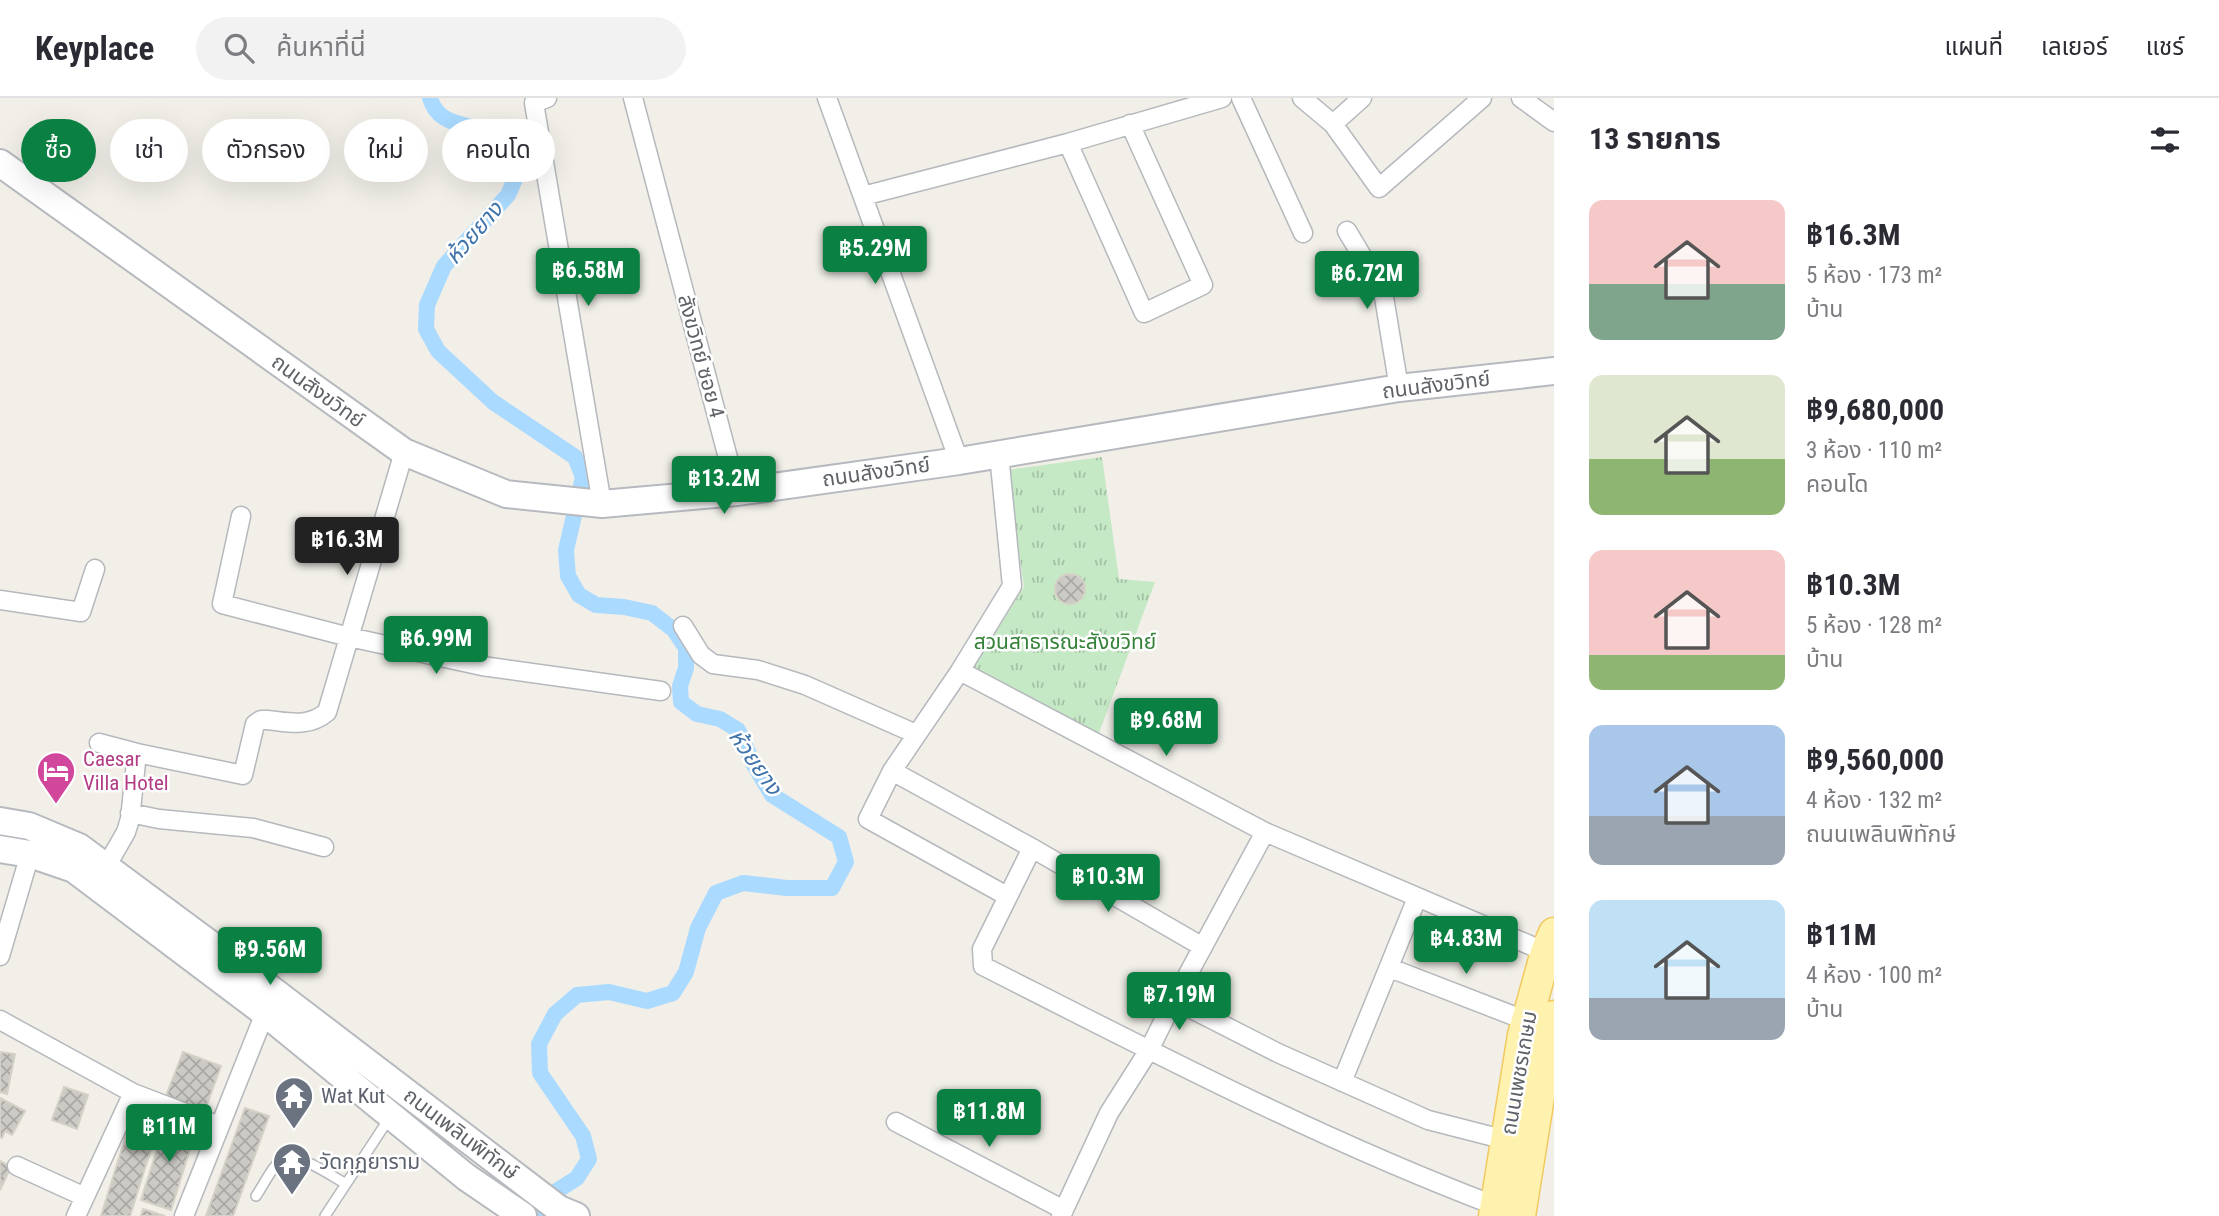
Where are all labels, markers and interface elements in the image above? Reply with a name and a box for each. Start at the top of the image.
search box [196,17,686,80]
text: Keyplace [35,29,154,68]
icon: search [220,29,258,67]
text: ค้นหาที่นี่ [276,32,366,62]
text: แผนที่ [1945,33,2003,61]
text: เลเยอร์ [2041,33,2108,61]
text: แชร์ [2146,33,2184,61]
chip: ซื้อ [21,119,96,182]
chip: เช่า [110,119,188,182]
chip: ตัวกรอง [202,119,330,182]
chip: ใหม่ [344,119,428,182]
chip: คอนโด [442,119,555,182]
text: 13 รายการ [1589,121,1721,156]
icon: filters [2146,121,2184,159]
water label: ห้วยยาง [440,195,509,270]
text: ฿16.3M [1806,217,1900,252]
pin: ฿5.29M [818,226,932,286]
icon: home [1645,228,1729,312]
text: ฿5.29M [839,235,911,262]
pin: ฿6.58M [531,248,645,308]
pin: ฿6.72M [1310,252,1424,311]
text: ฿6.58M [552,257,624,284]
text: ฿6.72M [1331,260,1403,287]
text: 5 ห้อง · 173 m² [1806,262,1942,289]
street label: สังขวิทย์ ซอย 4 [673,292,729,420]
text: บ้าน [1806,296,1843,323]
street label: ถนนสังขวิทย์ [267,349,369,433]
street label: ถนนสังขวิทย์ [1381,366,1492,404]
text: ฿9,680,000 [1806,392,1944,427]
icon: home [1645,403,1729,487]
text: 3 ห้อง · 110 m² [1806,437,1942,464]
street label: ถนนสังขวิทย์ [820,453,932,491]
pin: ฿13.2M [667,456,781,516]
text: ฿13.2M [688,465,760,492]
text: คอนโด [1806,471,1868,498]
pin: ฿16.3M [290,518,404,577]
text: ฿16.3M [311,526,383,553]
text: ฿10.3M [1806,567,1900,602]
icon: home [1645,578,1729,662]
text: 5 ห้อง · 128 m² [1806,612,1942,639]
pin: ฿6.99M [379,616,493,676]
text: ฿6.99M [400,625,472,652]
park label: สวนสาธารณะสังขวิทย์ [974,630,1156,654]
text: บ้าน [1806,646,1843,673]
pin: ฿9.68M [1109,698,1223,758]
text: ฿9.68M [1130,707,1202,734]
water label: ห้วยยาง [723,724,788,801]
text: ฿9,560,000 [1806,742,1944,777]
place label: Caesar Villa Hotel [83,747,169,795]
hotel icon: Caesar Villa Hotel [35,750,77,805]
icon: home [1645,753,1729,837]
text: 4 ห้อง · 132 m² [1806,787,1942,814]
text: ถนนเพลินพิทักษ์ [1806,821,1956,848]
pin: ฿10.3M [1051,854,1165,914]
text: ฿10.3M [1072,863,1144,890]
pin: ฿4.83M [1409,916,1523,976]
text: ฿11M [1806,917,1877,952]
text: ฿4.83M [1430,925,1502,952]
pin: ฿9.56M [213,928,327,987]
icon: home [1645,928,1729,1012]
text: ฿9.56M [234,936,306,963]
text: 4 ห้อง · 100 m² [1806,962,1942,989]
pin: ฿7.19M [1122,972,1236,1032]
text: ฿7.19M [1143,981,1215,1008]
text: บ้าน [1806,996,1843,1023]
street label: ถนนเพชรเกษม [1496,1009,1542,1137]
temple icon: Wat Kut [273,1075,315,1130]
street label: ถนนเพลินพิทักษ์ [399,1083,523,1185]
place label: Wat Kut [321,1084,385,1108]
pin: ฿11.8M [932,1090,1046,1149]
text: ฿11.8M [953,1098,1025,1125]
pin: ฿11M [128,1104,210,1164]
text: ฿11M [142,1113,196,1140]
temple icon: วัดกุฏยาราม [271,1141,313,1196]
place label: วัดกุฏยาราม [319,1150,420,1175]

